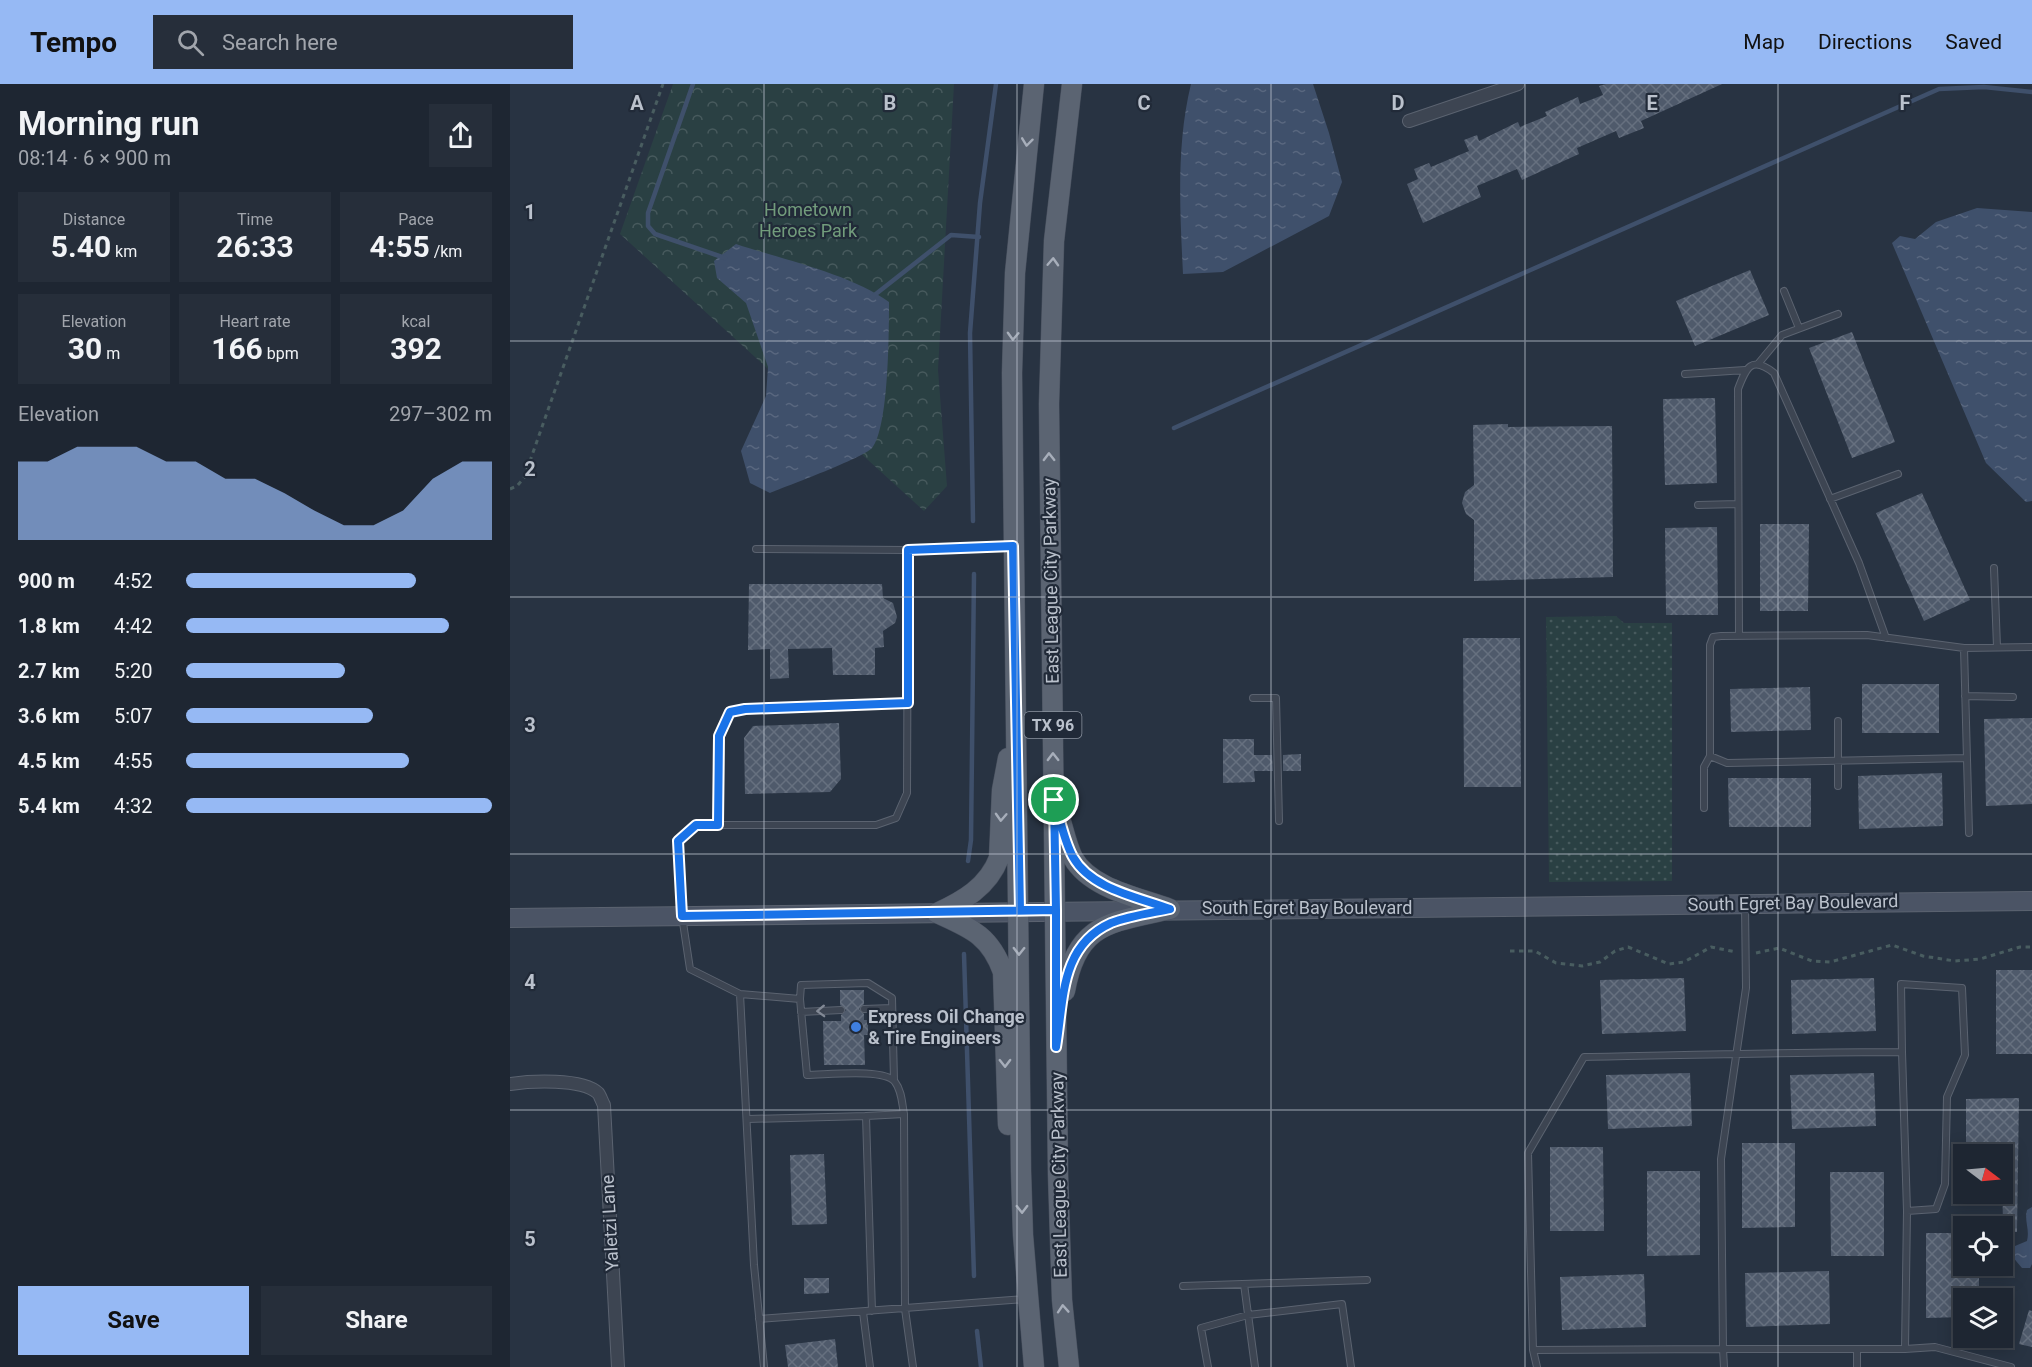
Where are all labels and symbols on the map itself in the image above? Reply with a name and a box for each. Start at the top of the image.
text: A [630,91,644,115]
text: B [884,91,896,115]
text: C [1137,91,1151,115]
text: D [1392,91,1405,115]
text: E [1646,91,1658,115]
text: F [1900,91,1911,115]
one-way arrow [1021,137,1034,147]
park label: Hometown Heroes Park [759,199,858,241]
text: 1 [524,200,536,224]
one-way arrow [1046,258,1059,267]
one-way arrow [1007,332,1020,341]
one-way arrow [1043,452,1056,461]
text: 2 [524,457,536,481]
street label: East League City Parkway [1038,478,1063,684]
road number: TX 96 [1024,712,1082,738]
text: 3 [524,713,536,737]
one-way arrow [1047,752,1059,761]
pin [1028,774,1079,825]
one-way arrow [994,812,1007,821]
street label: South Egret Bay Boulevard [1687,890,1899,915]
street label: South Egret Bay Boulevard [1202,897,1412,918]
one-way arrow [1013,947,1025,956]
text: 4 [524,970,536,994]
one-way arrow [816,1005,825,1017]
place label: Express Oil Change & Tire Engineers [868,1006,1025,1048]
marker: Express Oil Change & Tire Engineers [849,1020,863,1034]
one-way arrow [999,1059,1011,1068]
street label: East League City Parkway [1046,1072,1071,1278]
north arrow [1953,1144,2013,1204]
street label: Yaletzi Lane [596,1174,623,1272]
one-way arrow [1016,1205,1028,1214]
text: 5 [524,1227,536,1251]
one-way arrow [1057,1304,1070,1313]

